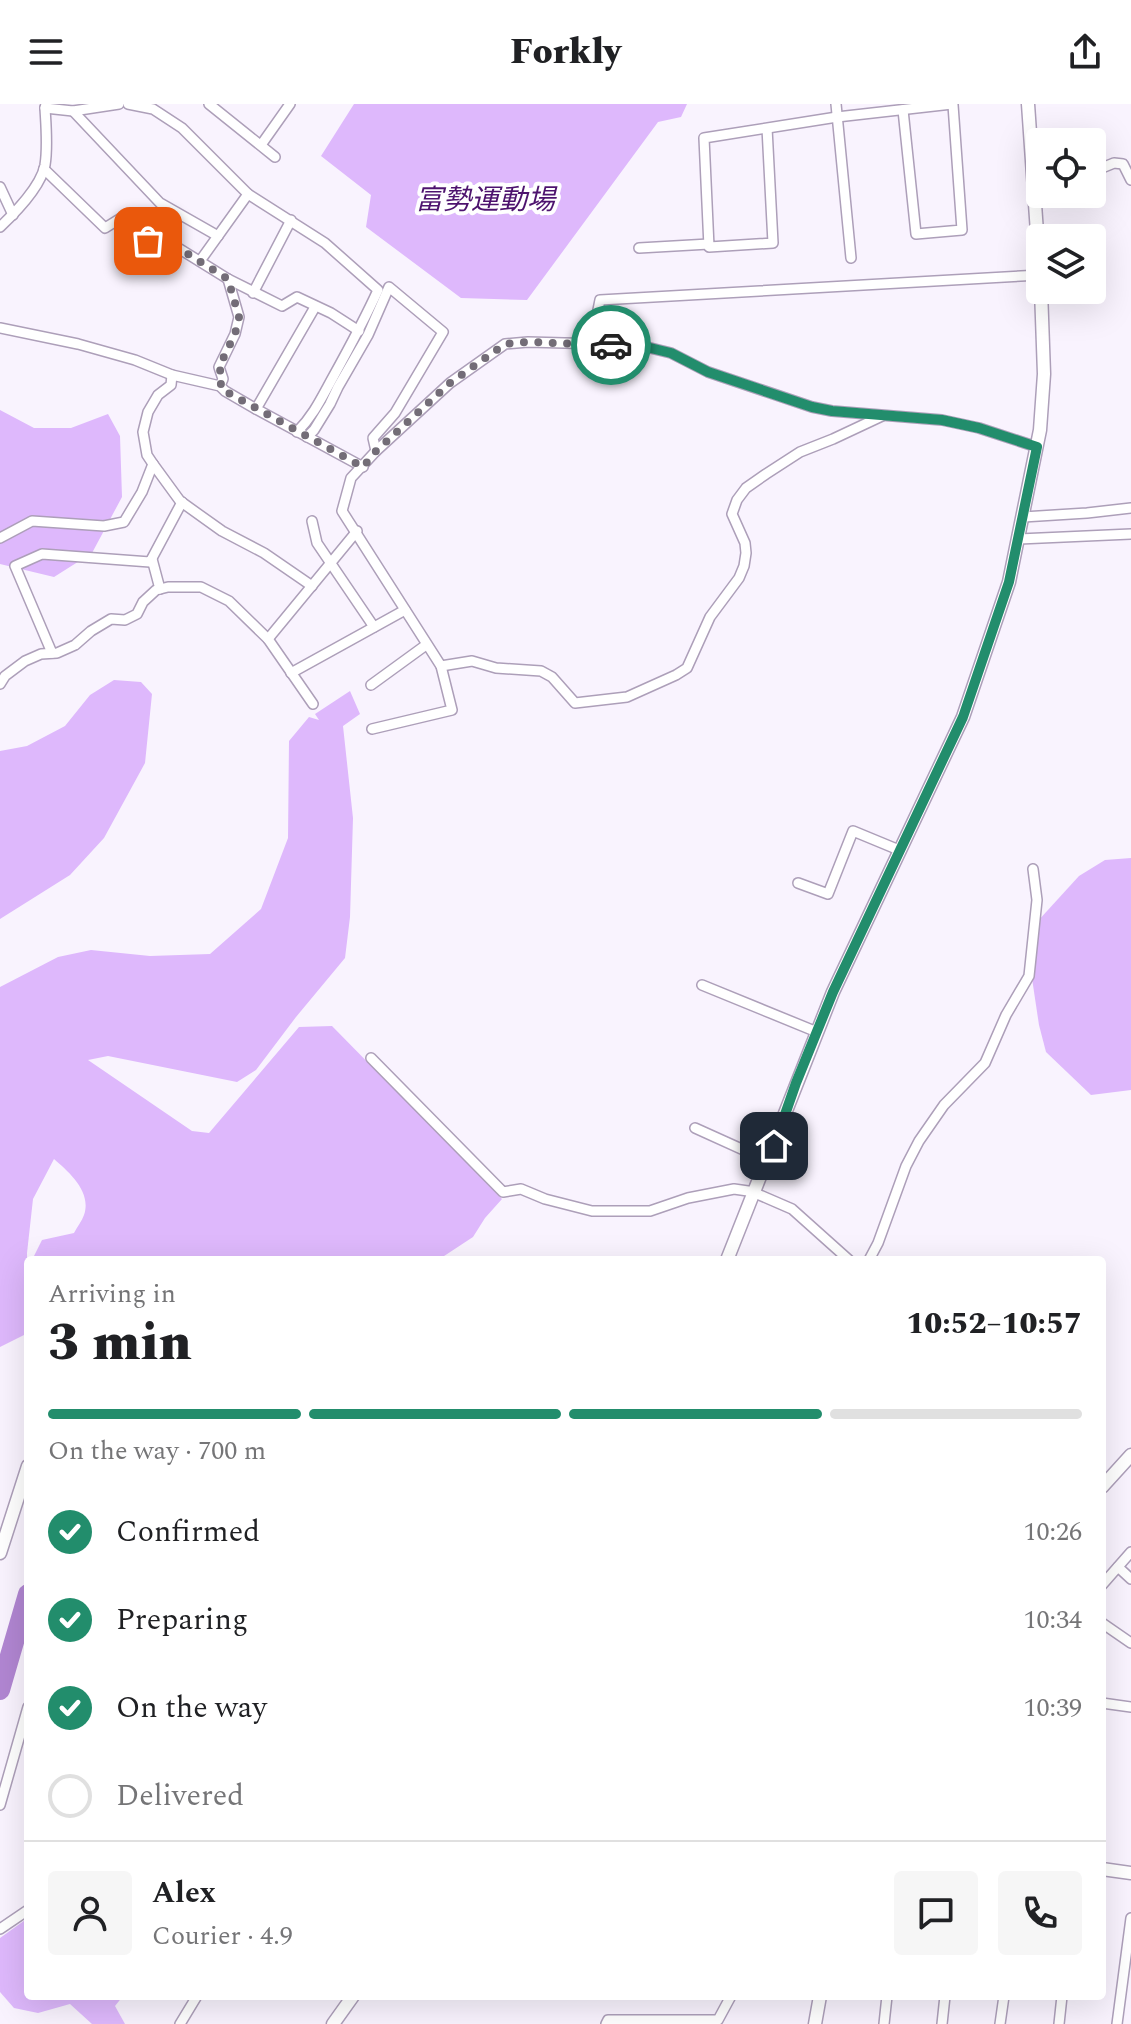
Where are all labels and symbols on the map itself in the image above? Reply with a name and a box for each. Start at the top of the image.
park label: 富勢運動場 [415,179,558,222]
pin [114,207,182,275]
courier [571,305,651,385]
pin [740,1112,808,1180]

